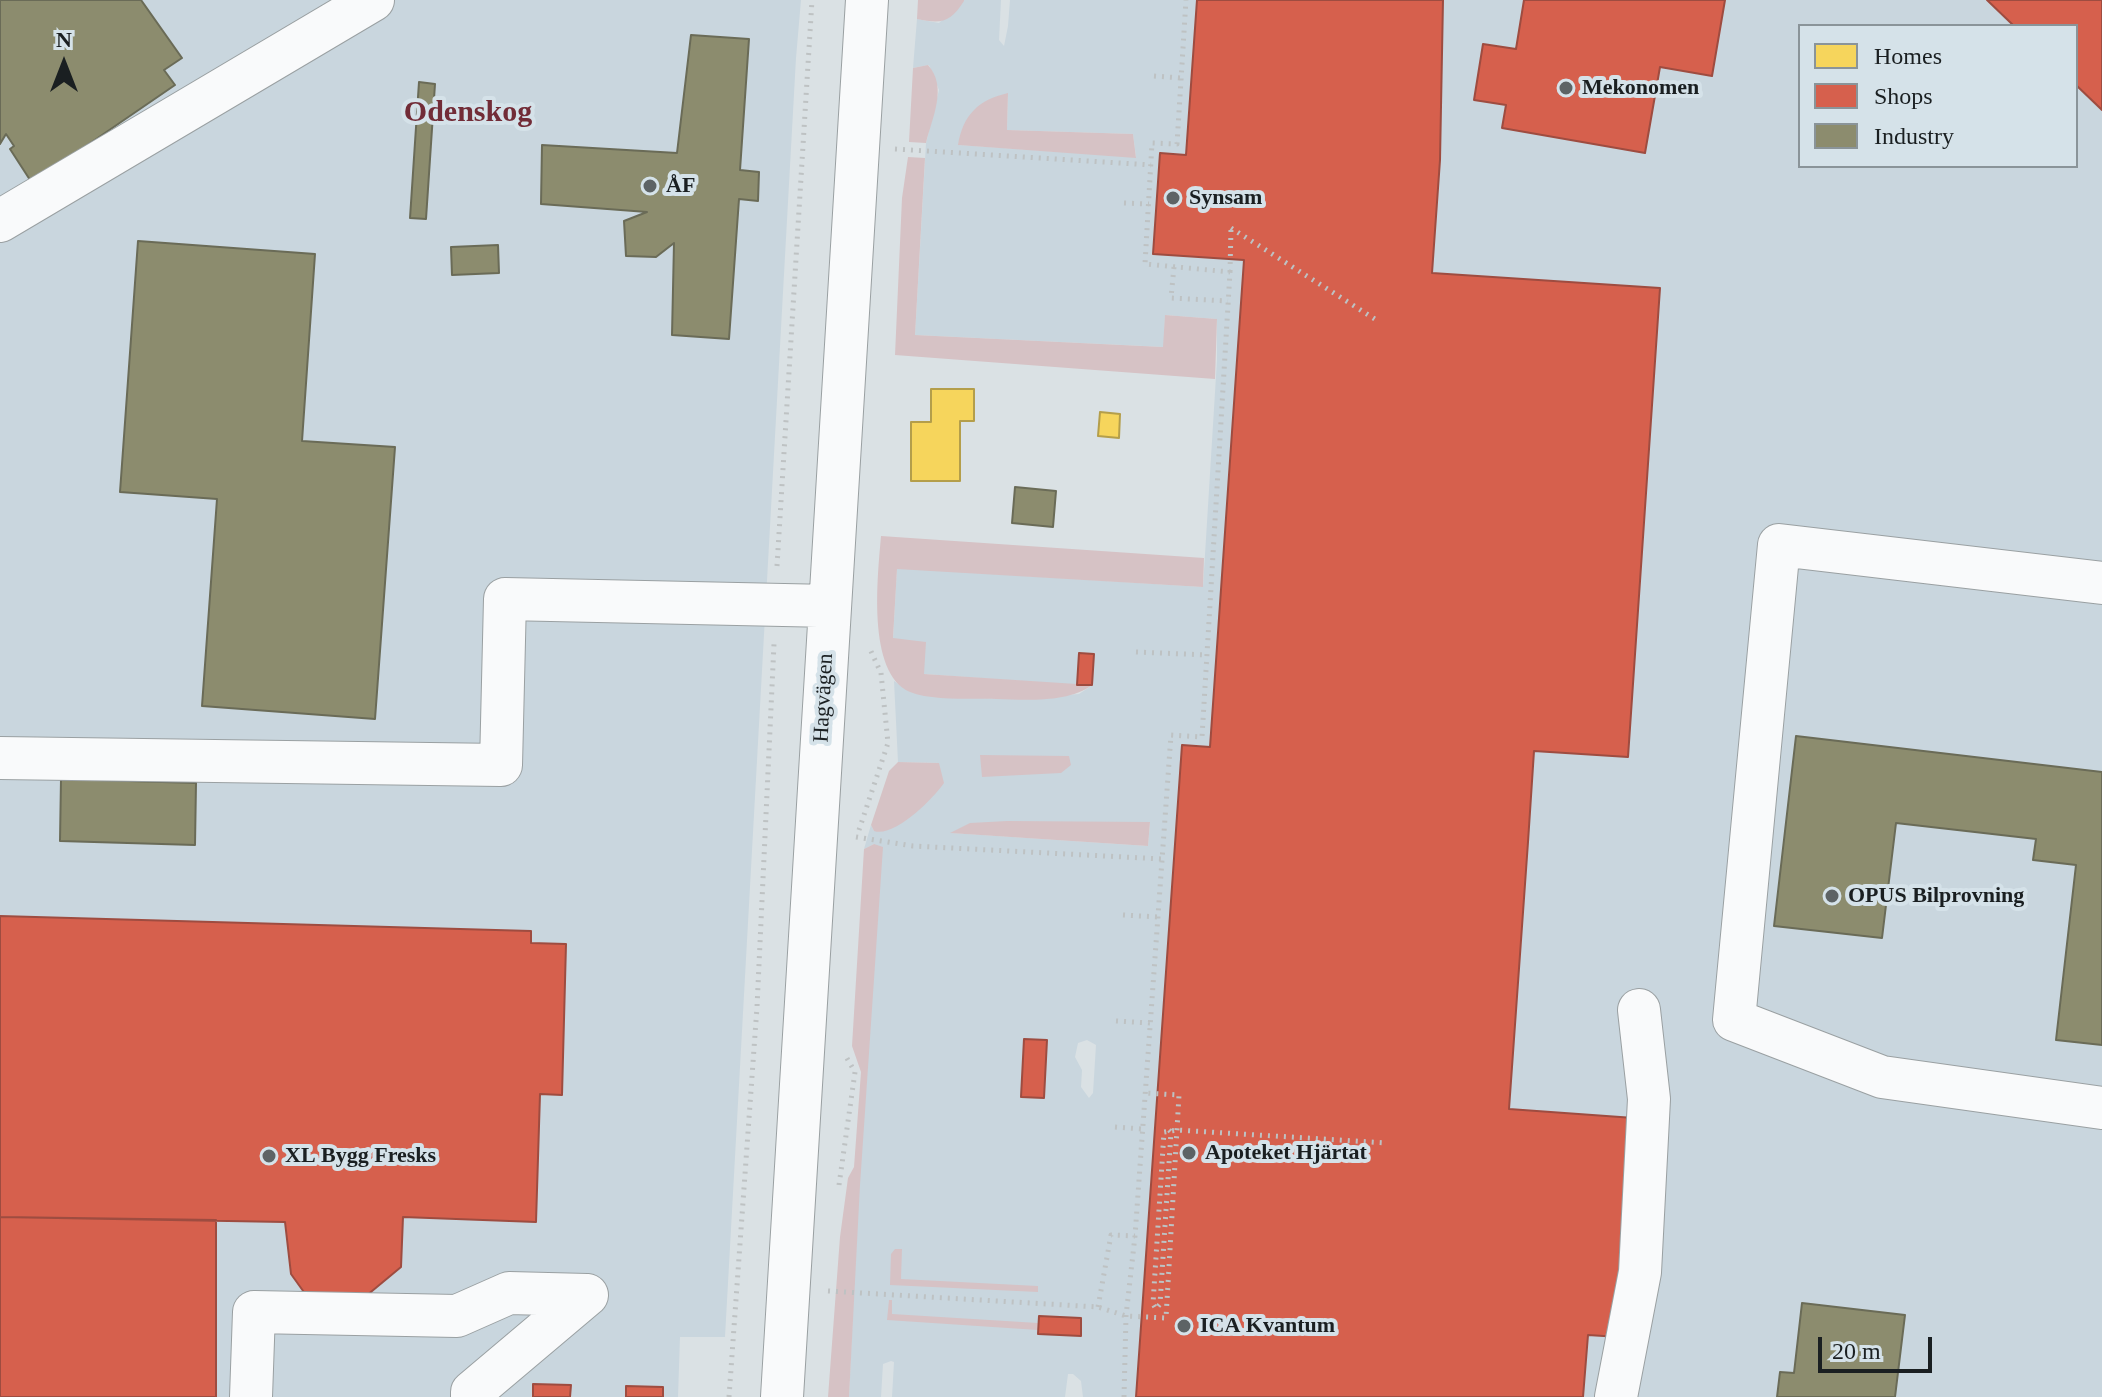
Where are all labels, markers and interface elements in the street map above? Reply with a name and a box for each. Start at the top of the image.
north arrow [24,24,104,104]
legend [1798,24,2078,168]
text: N [56,27,72,52]
text: Homes [1874,43,1942,69]
place label: Mekonomen [1582,75,1699,101]
marker: Mekonomen [1557,79,1575,97]
text: Shops [1874,83,1933,109]
district label: Odenskog [404,95,532,131]
text: Industry [1874,123,1954,149]
place label: ÅF [666,173,695,199]
marker: ÅF [641,177,659,195]
place label: Synsam [1189,185,1262,211]
marker: Synsam [1164,189,1182,207]
street label: Hagvägen [808,653,840,743]
place label: OPUS Bilprovning [1848,883,2024,909]
marker: OPUS Bilprovning [1823,887,1841,905]
place label: Apoteket Hjärtat [1205,1140,1367,1166]
place label: XL Bygg Fresks [285,1143,436,1169]
marker: Apoteket Hjärtat [1180,1144,1198,1162]
marker: XL Bygg Fresks [260,1147,278,1165]
place label: ICA Kvantum [1200,1313,1335,1339]
marker: ICA Kvantum [1175,1317,1193,1335]
scale bar [1822,1321,1936,1371]
text: 20 m [1832,1338,1881,1364]

